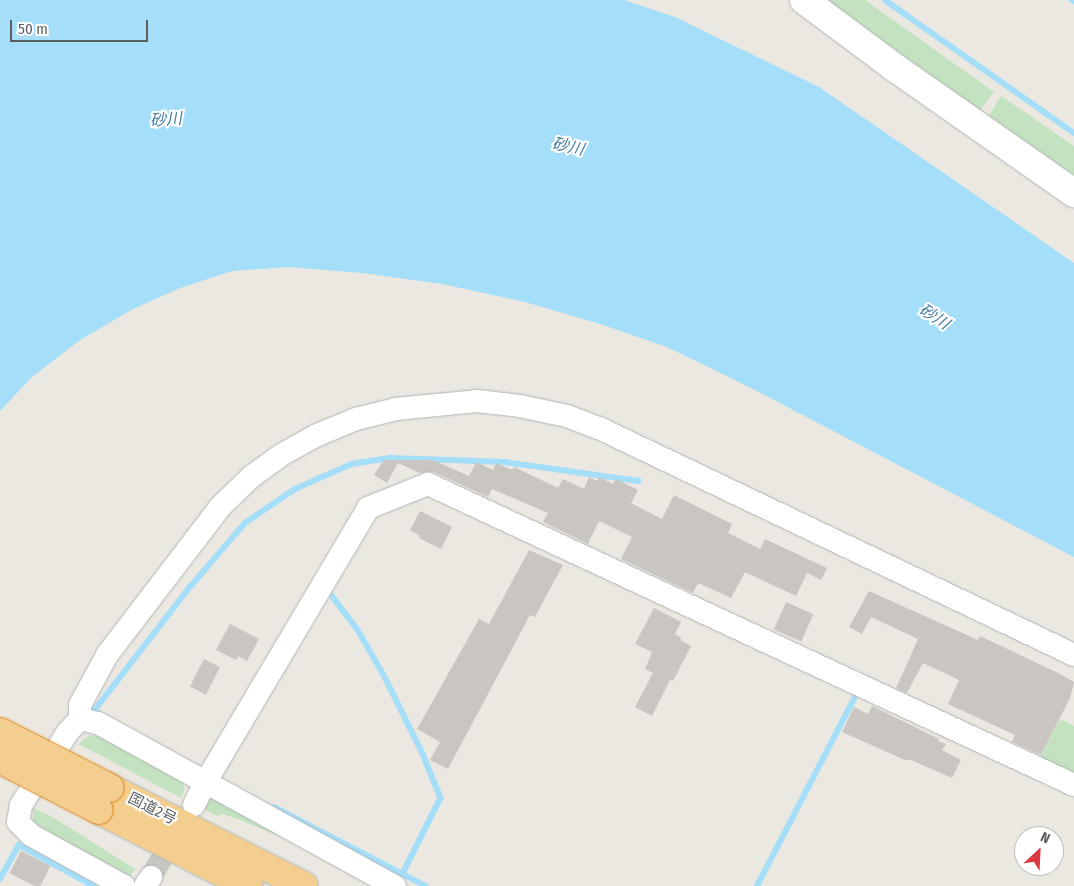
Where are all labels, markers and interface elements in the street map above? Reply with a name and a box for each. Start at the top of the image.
scale bar [12,10,150,42]
text: 50 m [18,20,48,38]
water label: 砂川 [149,109,183,131]
water label: 砂川 [550,134,586,160]
water label: 砂川 [915,300,953,334]
street label: 国道2号 [125,789,179,829]
north arrow [1014,826,1064,876]
text: N [1038,828,1053,847]

